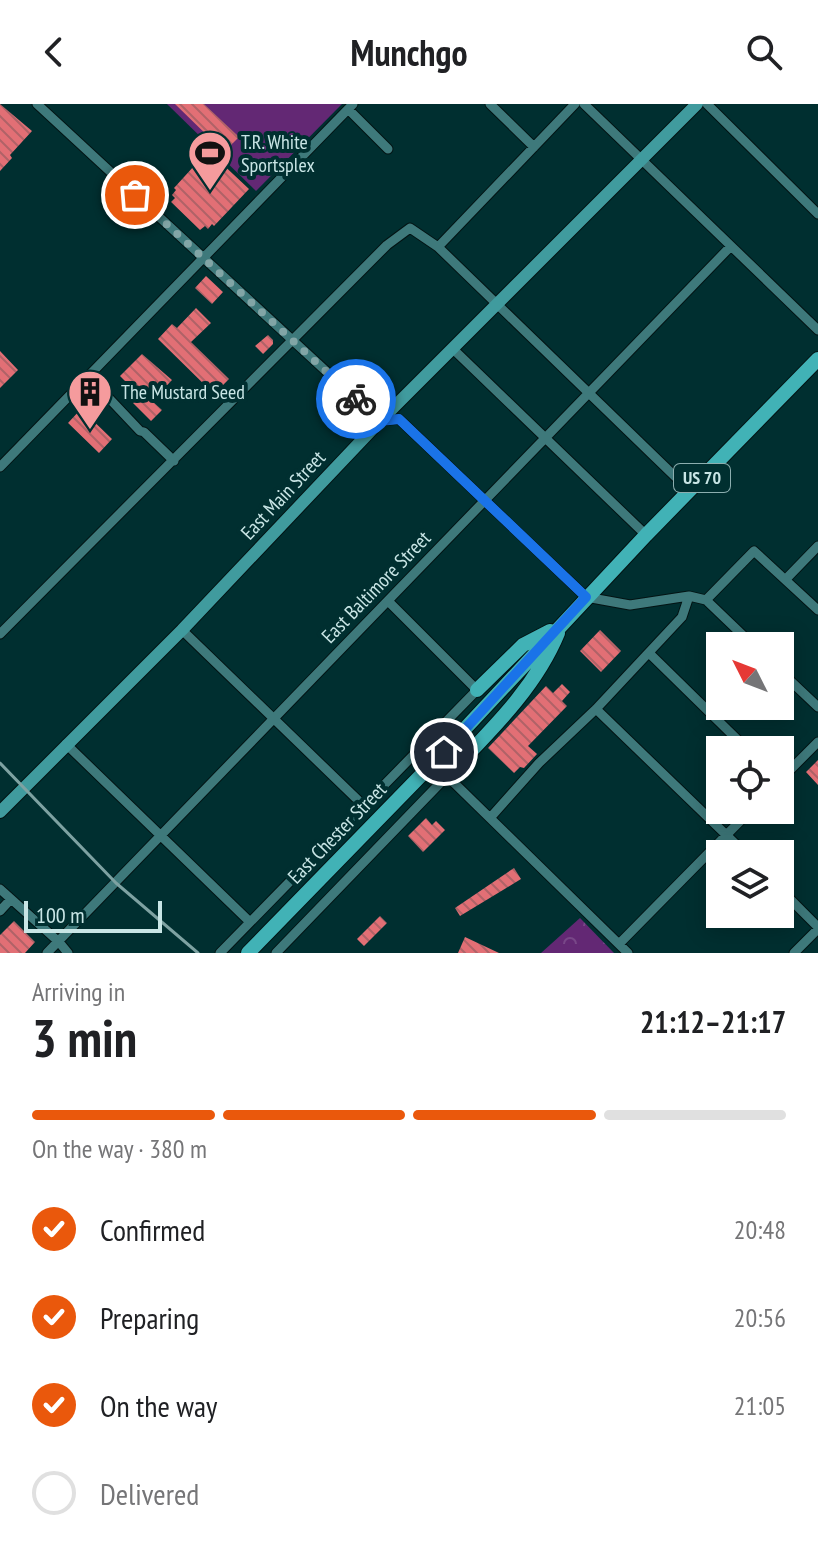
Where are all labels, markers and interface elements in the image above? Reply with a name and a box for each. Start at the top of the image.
text: Munchgo [351,29,467,76]
icon: back [32,30,76,74]
icon: search [742,30,786,74]
sports icon: T.R. White Sportsplex [186,129,234,192]
place label: T.R. White Sportsplex [241,129,315,178]
pin [101,161,169,229]
icon: bag [113,173,157,217]
courier [316,359,396,439]
building icon: The Mustard Seed [66,368,114,431]
icon: bike [334,377,378,421]
place label: The Mustard Seed [121,379,245,405]
street label: East Main Street [235,445,331,545]
road number: US 70 [674,464,730,492]
street label: East Baltimore Street [316,525,436,649]
north arrow [706,632,794,720]
map controls [706,632,794,928]
pin [410,718,478,786]
icon: home [422,730,466,774]
button: locate [706,736,794,824]
street label: East Chester Street [282,777,392,889]
button: layers [706,840,794,928]
scale bar [24,897,162,933]
text: 100 m [36,901,85,929]
text: Arriving in [32,975,125,1008]
text: 21:12–21:17 [640,1002,786,1041]
text: 3 min [32,1004,137,1071]
text: On the way · 380 m [32,1132,207,1165]
icon: check [32,1207,76,1251]
text: Confirmed [100,1210,205,1249]
text: 20:48 [734,1213,786,1246]
icon: check [32,1295,76,1339]
text: Preparing [100,1298,199,1337]
text: 20:56 [734,1301,786,1334]
icon: check [32,1383,76,1427]
text: On the way [100,1386,217,1425]
text: 21:05 [734,1389,786,1422]
text: Delivered [100,1474,199,1513]

